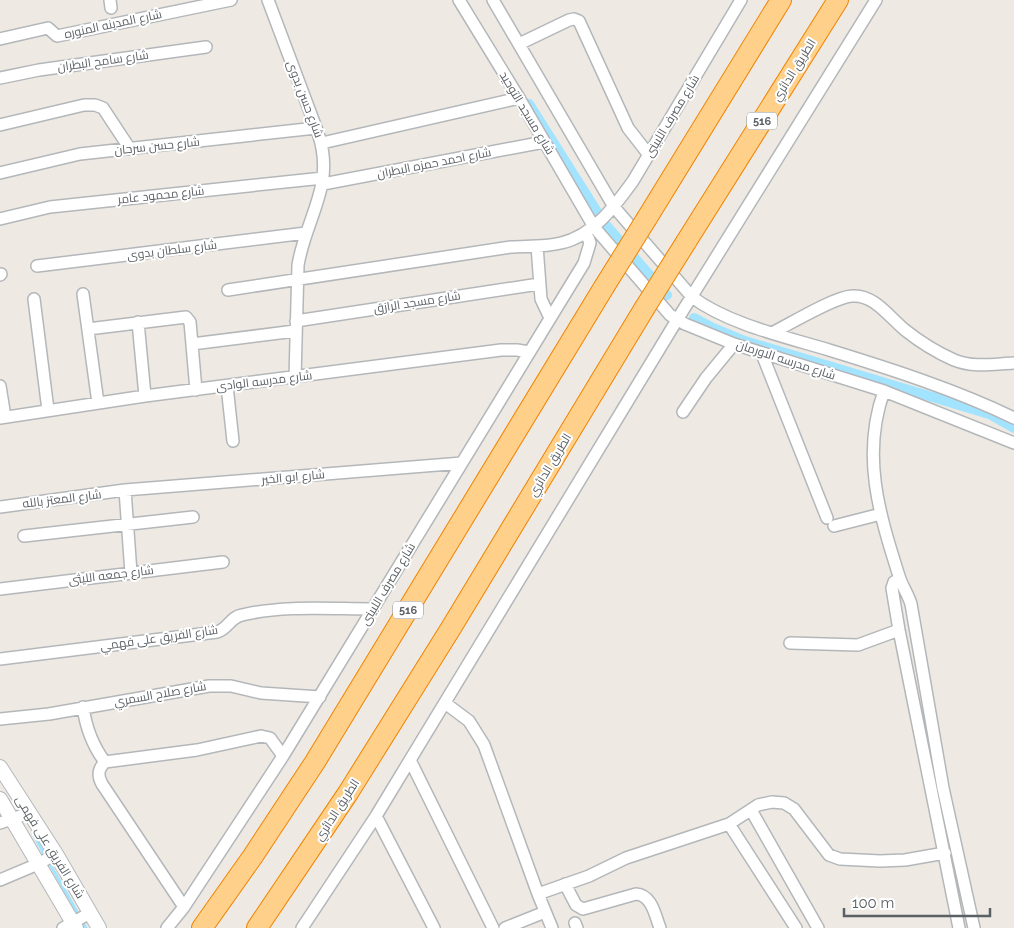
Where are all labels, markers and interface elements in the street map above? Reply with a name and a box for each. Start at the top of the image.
street label: شارع المدينه المنوره [63,7,163,42]
street label: الطريق الدائري [769,36,821,105]
street label: شارع سامح البطران [57,48,150,75]
street label: شارع حسن بدوى [283,58,326,140]
street label: شارع مسجد التوحيد [496,69,557,158]
street label: شارع مصرف اللبينى [642,72,703,160]
road number: 516 [747,112,777,130]
street label: شارع حسن سرحان [113,135,201,158]
street label: شارع احمد حمزه البطران [376,145,493,182]
street label: شارع محمود عامر [116,183,205,208]
street label: شارع سلطان بدوى [126,238,218,263]
street label: شارع مسجد الرازق [372,288,462,317]
street label: شارع مدرسه الاورمان [734,337,837,384]
street label: شارع مدرسه الوادى [215,368,313,395]
street label: الطريق الدائري [526,431,577,501]
street label: شارع ابو الخير [260,467,325,488]
street label: شارع المعتز بالله [22,487,102,512]
street label: شارع مصرف اللبينى [358,540,419,628]
street label: شارع جمعه الليثى [68,563,155,588]
road number: 516 [393,602,423,618]
street label: شارع الفريق على فهمي [99,623,219,656]
street label: شارع صلاح السمري [113,679,208,712]
street label: الطريق الدائري [312,776,365,845]
street label: شارع الفريق على فهمى [12,793,87,902]
scale bar [844,886,990,918]
text: 100 m [852,894,894,912]

